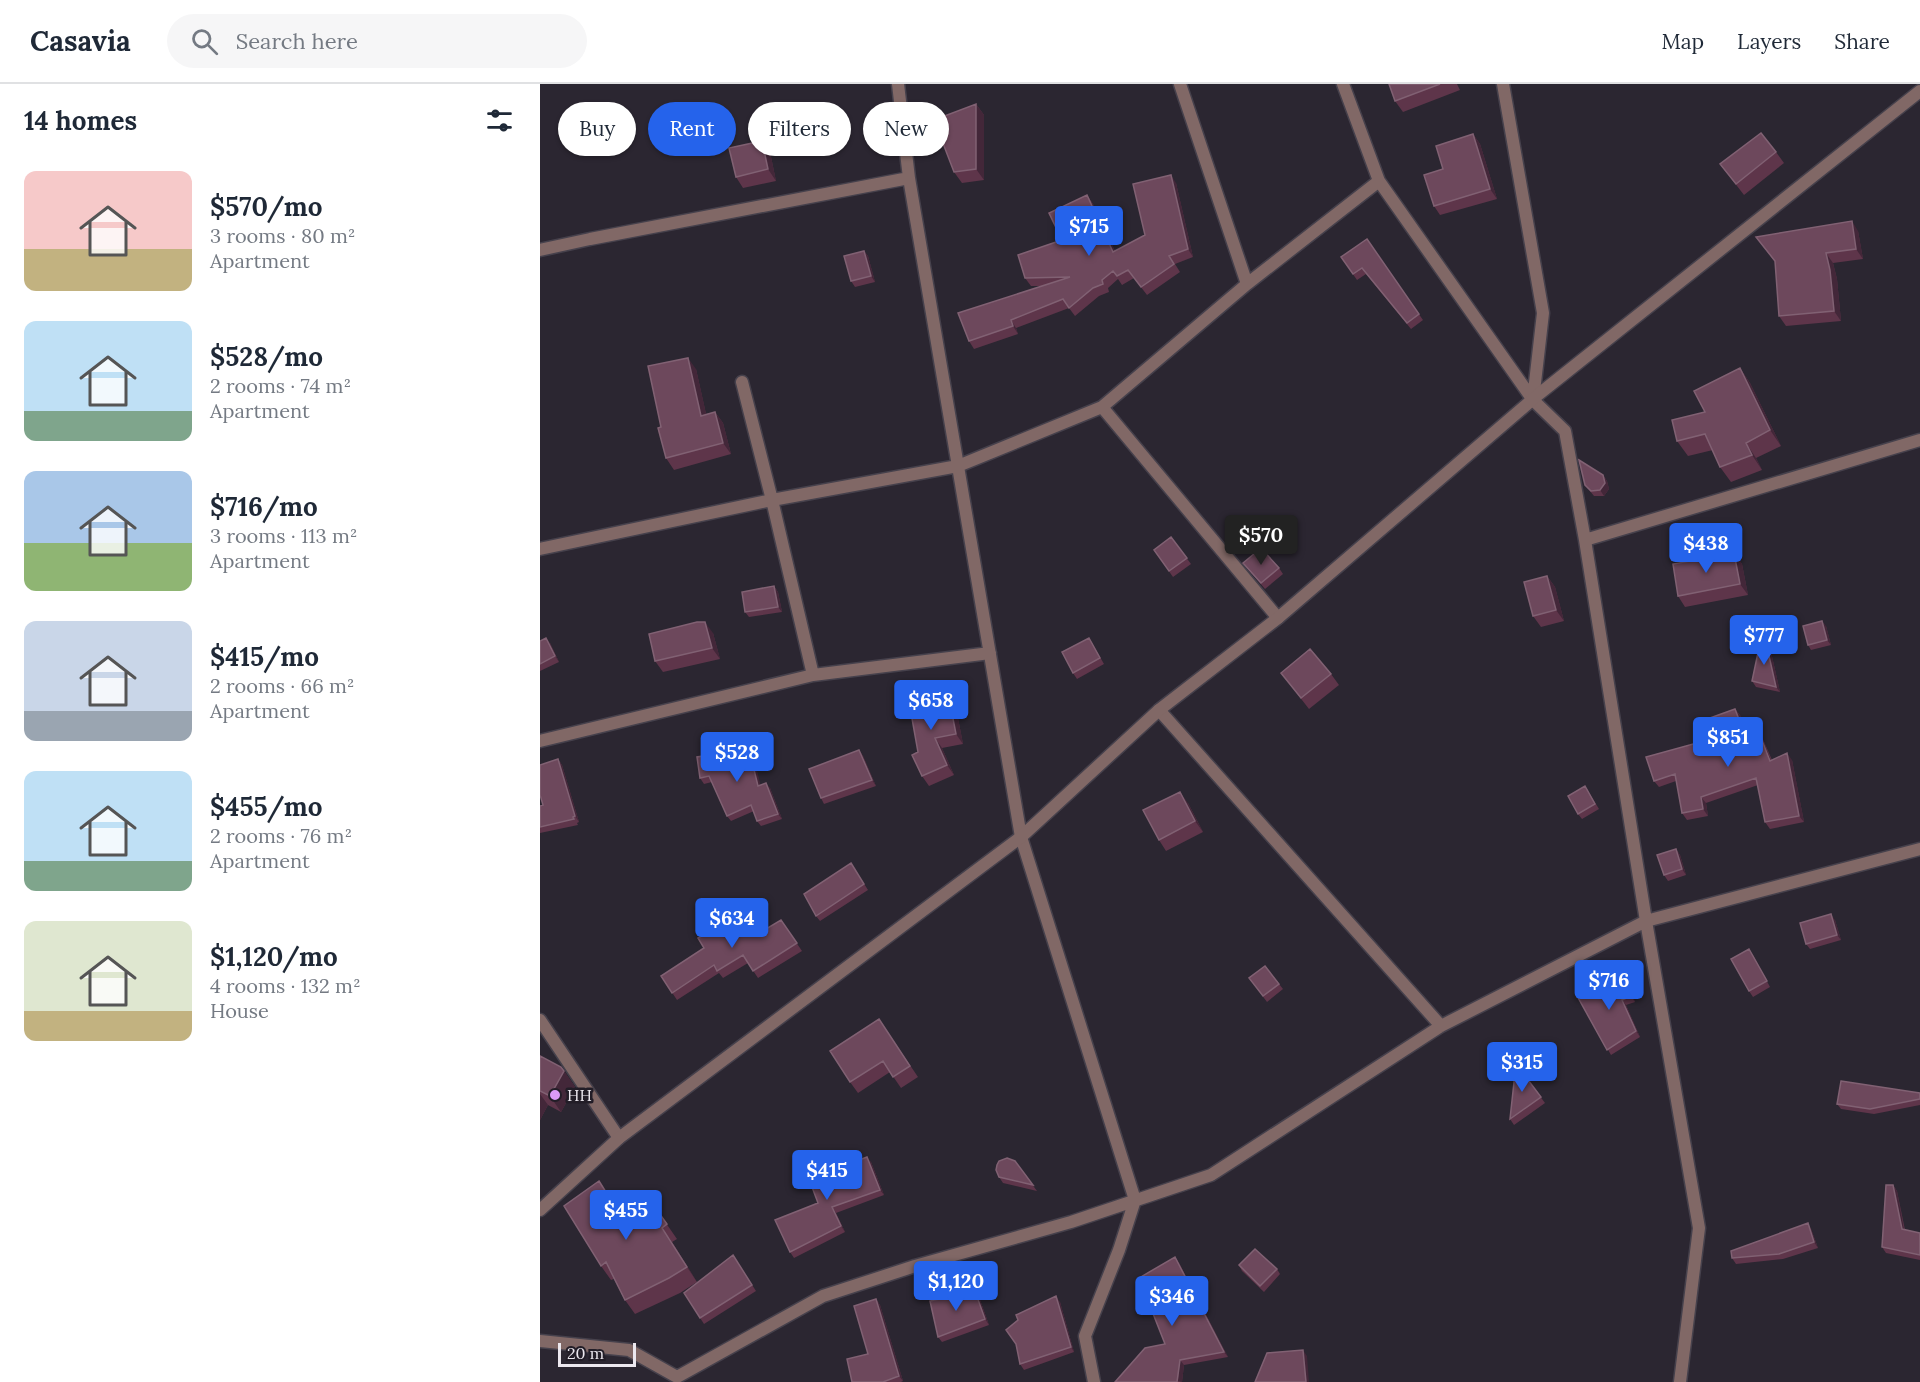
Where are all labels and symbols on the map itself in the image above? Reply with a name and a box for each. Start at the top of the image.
pin: $715 [1053,206,1125,257]
pin: $570 [1225,515,1297,566]
pin: $438 [1670,523,1742,574]
pin: $777 [1728,615,1800,666]
pin: $658 [895,680,967,731]
pin: $851 [1692,717,1764,768]
pin: $528 [701,732,773,783]
pin: $634 [696,898,768,949]
pin: $716 [1573,960,1645,1011]
pin: $315 [1486,1042,1558,1093]
place label: HH [567,1085,592,1105]
marker: HH [548,1088,562,1102]
pin: $415 [791,1150,863,1201]
pin: $455 [590,1190,662,1241]
pin: $1,120 [907,1261,1005,1312]
pin: $346 [1136,1276,1208,1327]
scale bar [558,1340,636,1368]

